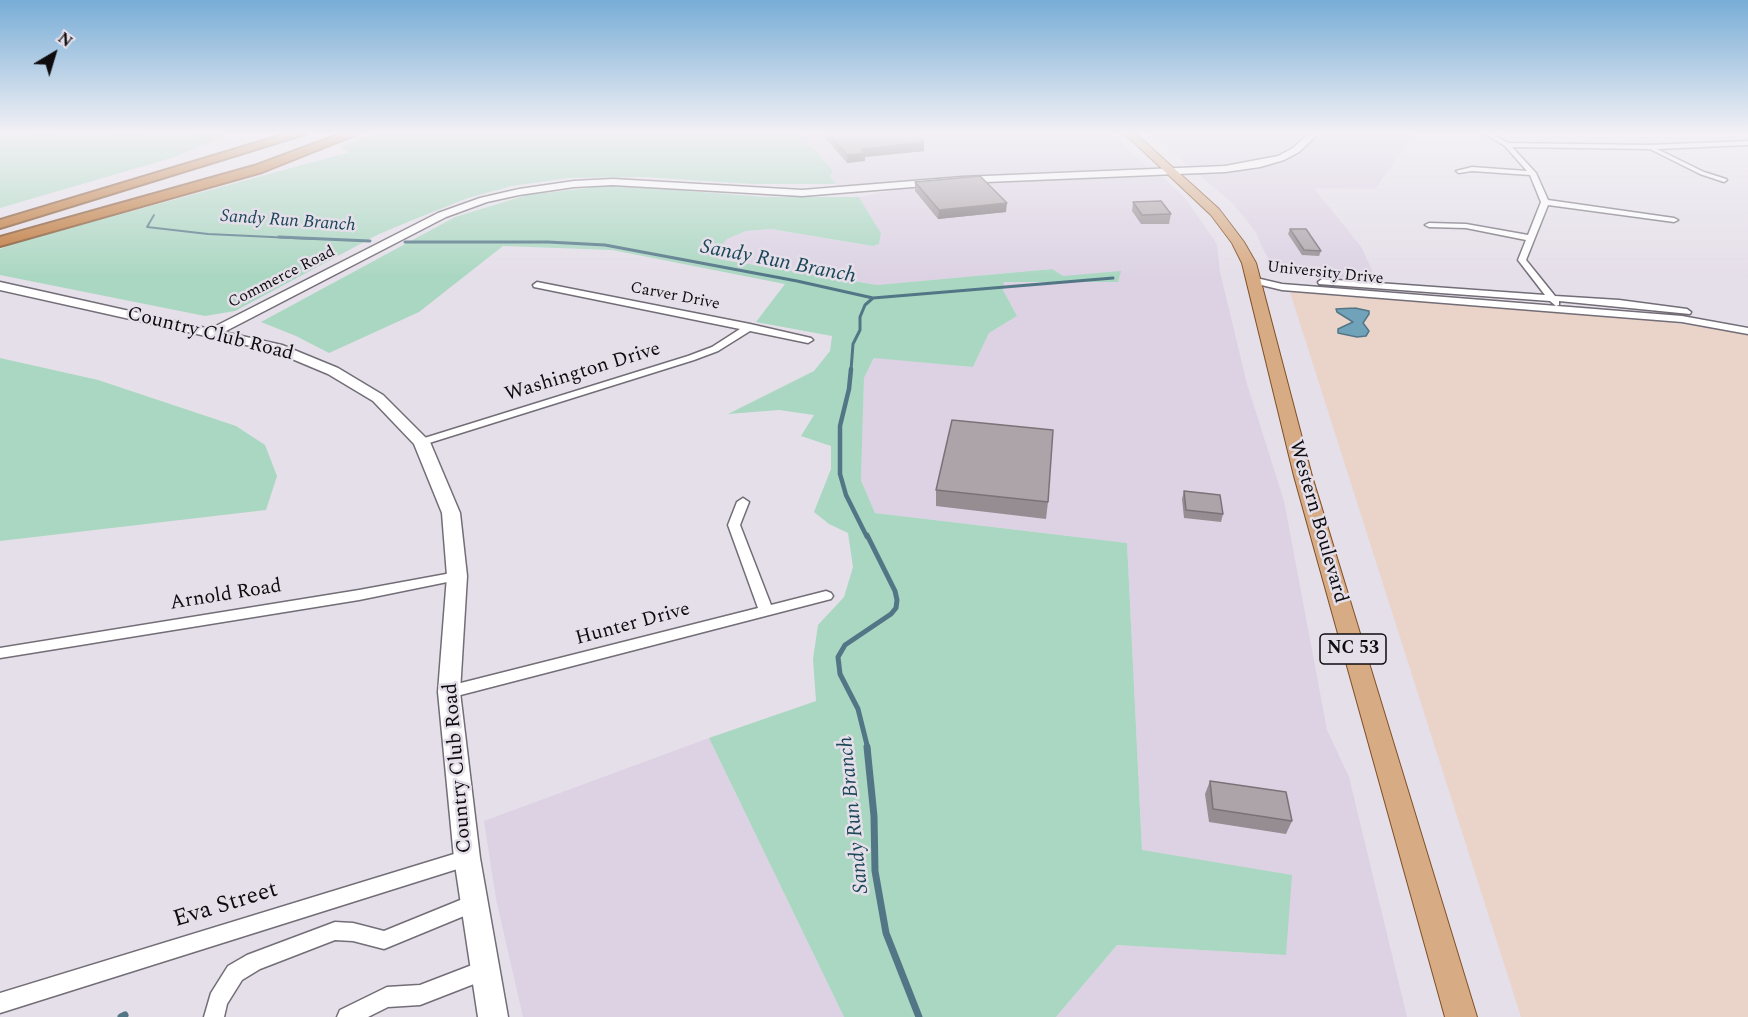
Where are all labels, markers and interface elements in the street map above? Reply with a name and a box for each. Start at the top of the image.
north arrow [24,24,84,84]
text: N [53,26,78,53]
water label: Sandy Run Branch [220,207,356,237]
water label: Sandy Run Branch [698,236,858,290]
street label: Commerce Road [225,243,339,313]
street label: University Drive [1266,258,1384,290]
street label: Carver Drive [629,279,721,315]
street label: Country Club Road [124,303,296,367]
street label: Washington Drive [502,338,664,408]
street label: Western Boulevard [1282,438,1352,606]
street label: Arnold Road [169,575,283,617]
street label: Hunter Drive [573,598,693,652]
road number: NC 53 [1320,634,1386,664]
street label: Country Club Road [440,682,478,854]
water label: Sandy Run Branch [834,735,876,895]
street label: Eva Street [170,876,282,936]

